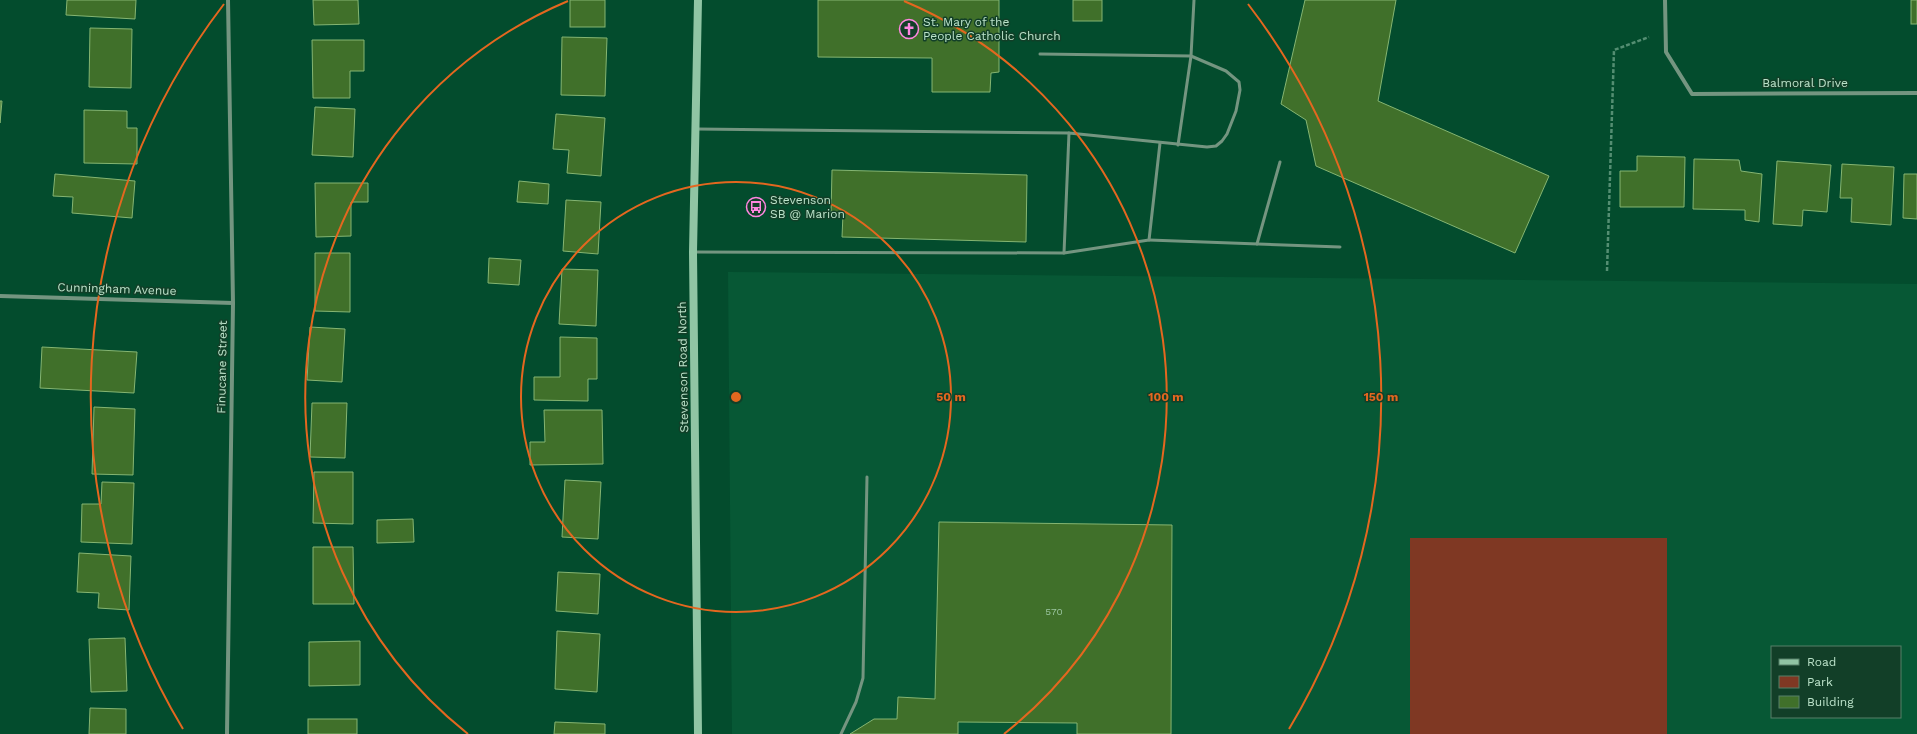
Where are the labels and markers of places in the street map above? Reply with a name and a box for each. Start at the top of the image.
place label: St. Mary of the People Catholic Church [923,15,1061,43]
church icon: St. Mary of the People Catholic Church [898,18,920,40]
place label: Stevenson SB @ Marion [770,193,845,221]
bus stop icon: Stevenson SB @ Marion [745,196,767,218]
centre of rings [729,390,743,404]

